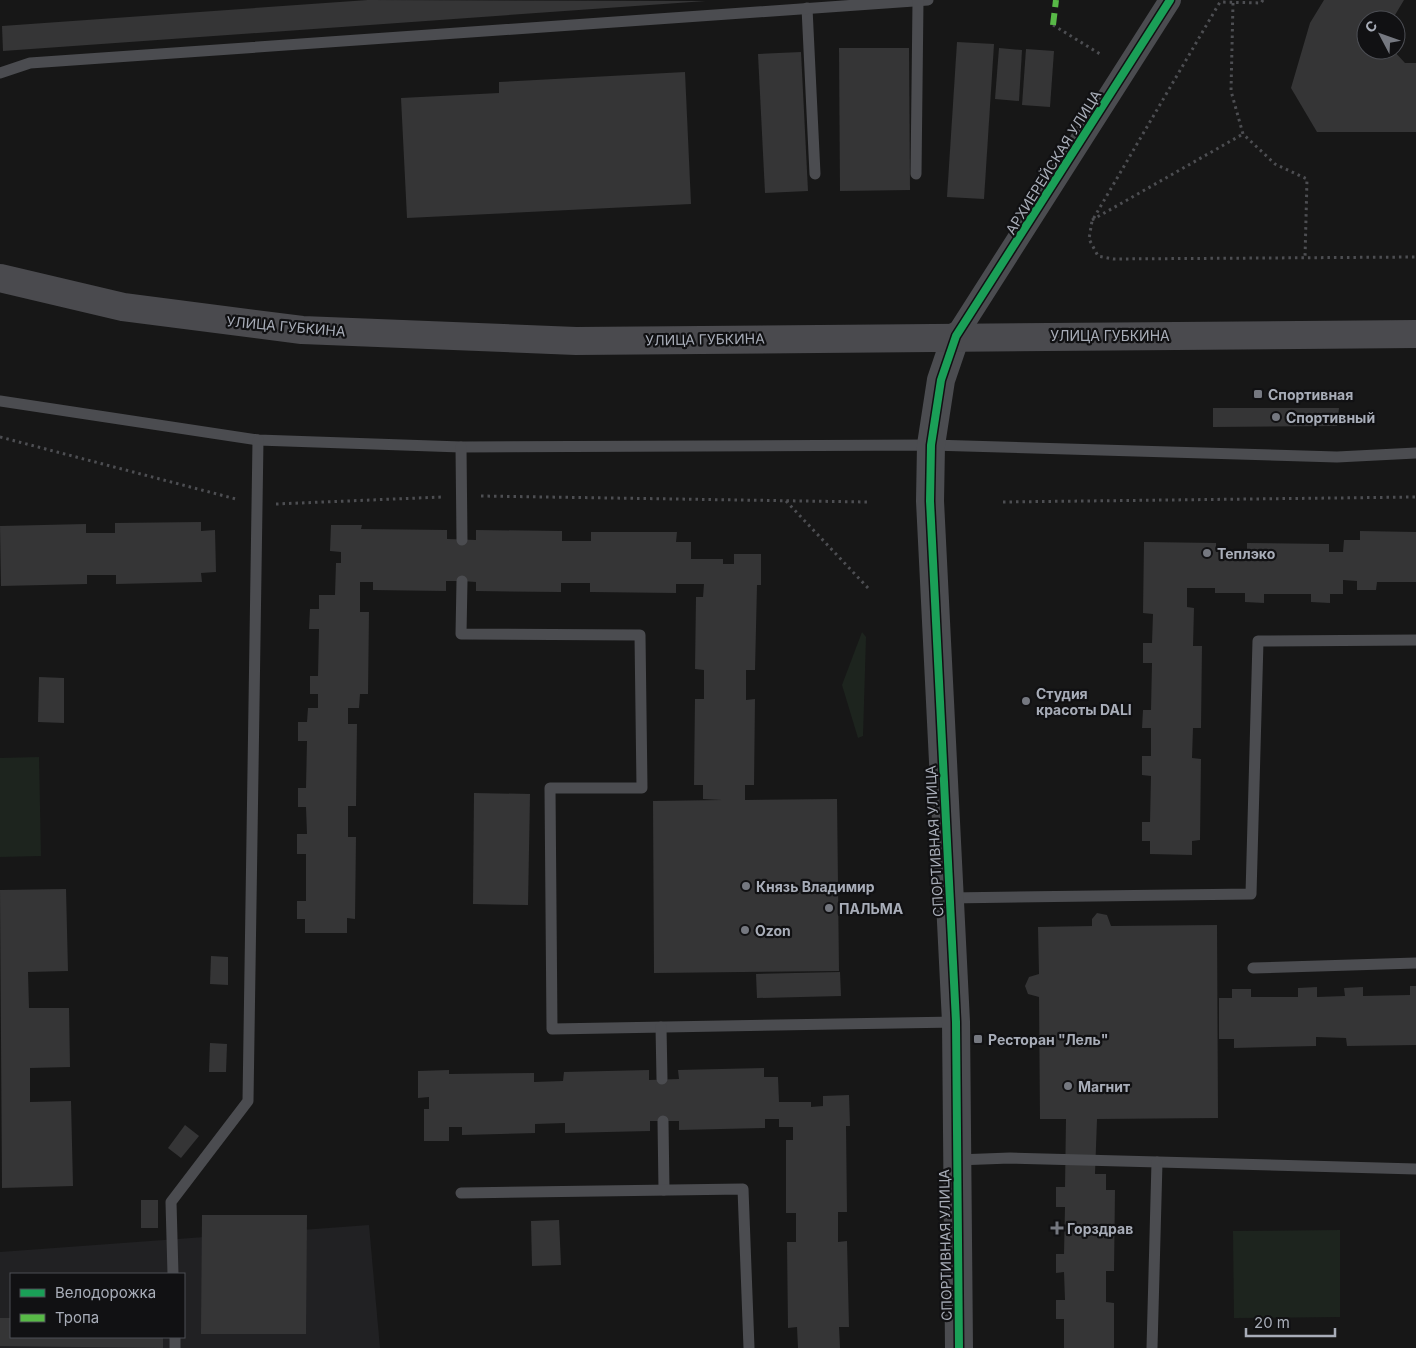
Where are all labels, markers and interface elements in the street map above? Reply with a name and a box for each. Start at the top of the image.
north arrow [1356,10,1406,60]
text: С [1361,17,1381,36]
street label: АРХИЕРЕЙСКАЯ УЛИЦА [1001,86,1105,237]
street label: УЛИЦА ГУБКИНА [226,312,347,340]
street label: УЛИЦА ГУБКИНА [1050,327,1170,344]
street label: УЛИЦА ГУБКИНА [645,329,765,349]
place label: Спортивная [1268,386,1353,403]
marker: Спортивная [1252,388,1264,400]
place label: Спортивный [1286,409,1375,426]
marker: Спортивный [1270,411,1282,423]
place label: Теплэко [1217,545,1276,562]
marker: Теплэко [1201,547,1213,559]
place label: Студия красоты DALI [1036,685,1132,718]
marker: Студия красоты DALI [1020,695,1032,707]
street label: СПОРТИВНАЯ УЛИЦА [922,765,946,917]
place label: Князь Владимир [756,878,875,895]
marker: Князь Владимир [740,880,752,892]
place label: ПАЛЬМА [839,900,904,917]
marker: ПАЛЬМА [823,902,835,914]
place label: Ozon [755,922,791,939]
marker: Ozon [739,924,751,936]
place label: Ресторан "Лель" [988,1031,1108,1048]
marker: Ресторан "Лель" [972,1033,984,1045]
place label: Магнит [1078,1078,1130,1095]
marker: Магнит [1062,1080,1074,1092]
street label: СПОРТИВНАЯ УЛИЦА [935,1169,955,1321]
place label: Горздрав [1067,1220,1133,1237]
marker: Горздрав [1051,1222,1063,1234]
legend [10,1273,185,1338]
text: Велодорожка [55,1283,156,1302]
scale bar [1246,1306,1335,1338]
text: Тропа [55,1308,99,1327]
text: 20 m [1254,1313,1290,1332]

